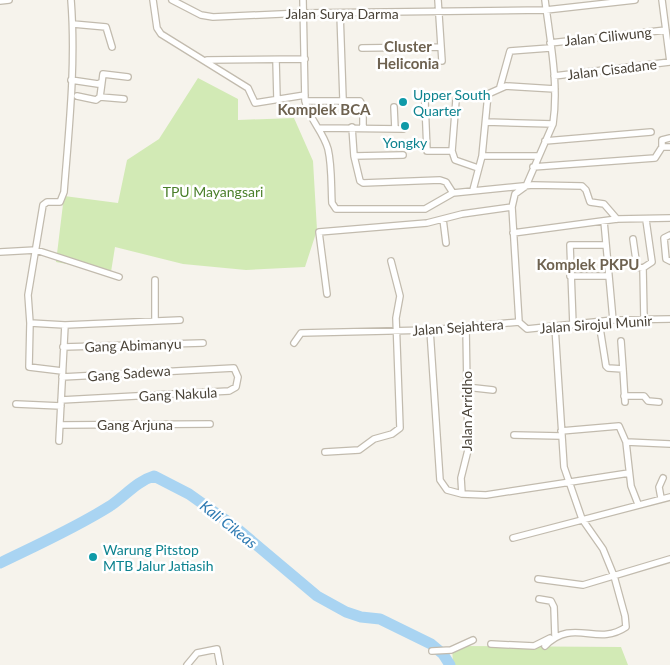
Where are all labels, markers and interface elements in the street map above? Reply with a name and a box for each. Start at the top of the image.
street label: Jalan Surya Darma [285,5,399,22]
street label: Jalan Ciliwung [564,23,652,49]
district label: Cluster Heliconia [377,37,439,72]
street label: Jalan Cisadane [566,55,658,83]
place label: Upper South Quarter [413,86,491,119]
marker: Upper South Quarter [397,96,409,108]
district label: Komplek BCA [277,100,371,118]
marker: Yongky [399,120,411,132]
place label: Yongky [383,134,428,151]
park label: TPU Mayangsari [163,183,263,200]
district label: Komplek PKPU [537,255,639,273]
street label: Jalan Sirojul Munir [539,312,653,336]
street label: Jalan Sejahtera [412,315,504,339]
street label: Gang Abimanyu [84,335,182,355]
street label: Gang Sadewa [87,362,171,384]
street label: Jalan Arridho [458,371,475,451]
street label: Gang Nakula [138,383,218,405]
street label: Gang Arjuna [97,416,173,433]
water label: Kali Cikeas [197,496,261,552]
place label: Warung Pitstop MTB Jalur Jatiasih [103,541,214,574]
marker: Warung Pitstop MTB Jalur Jatiasih [87,551,99,563]

